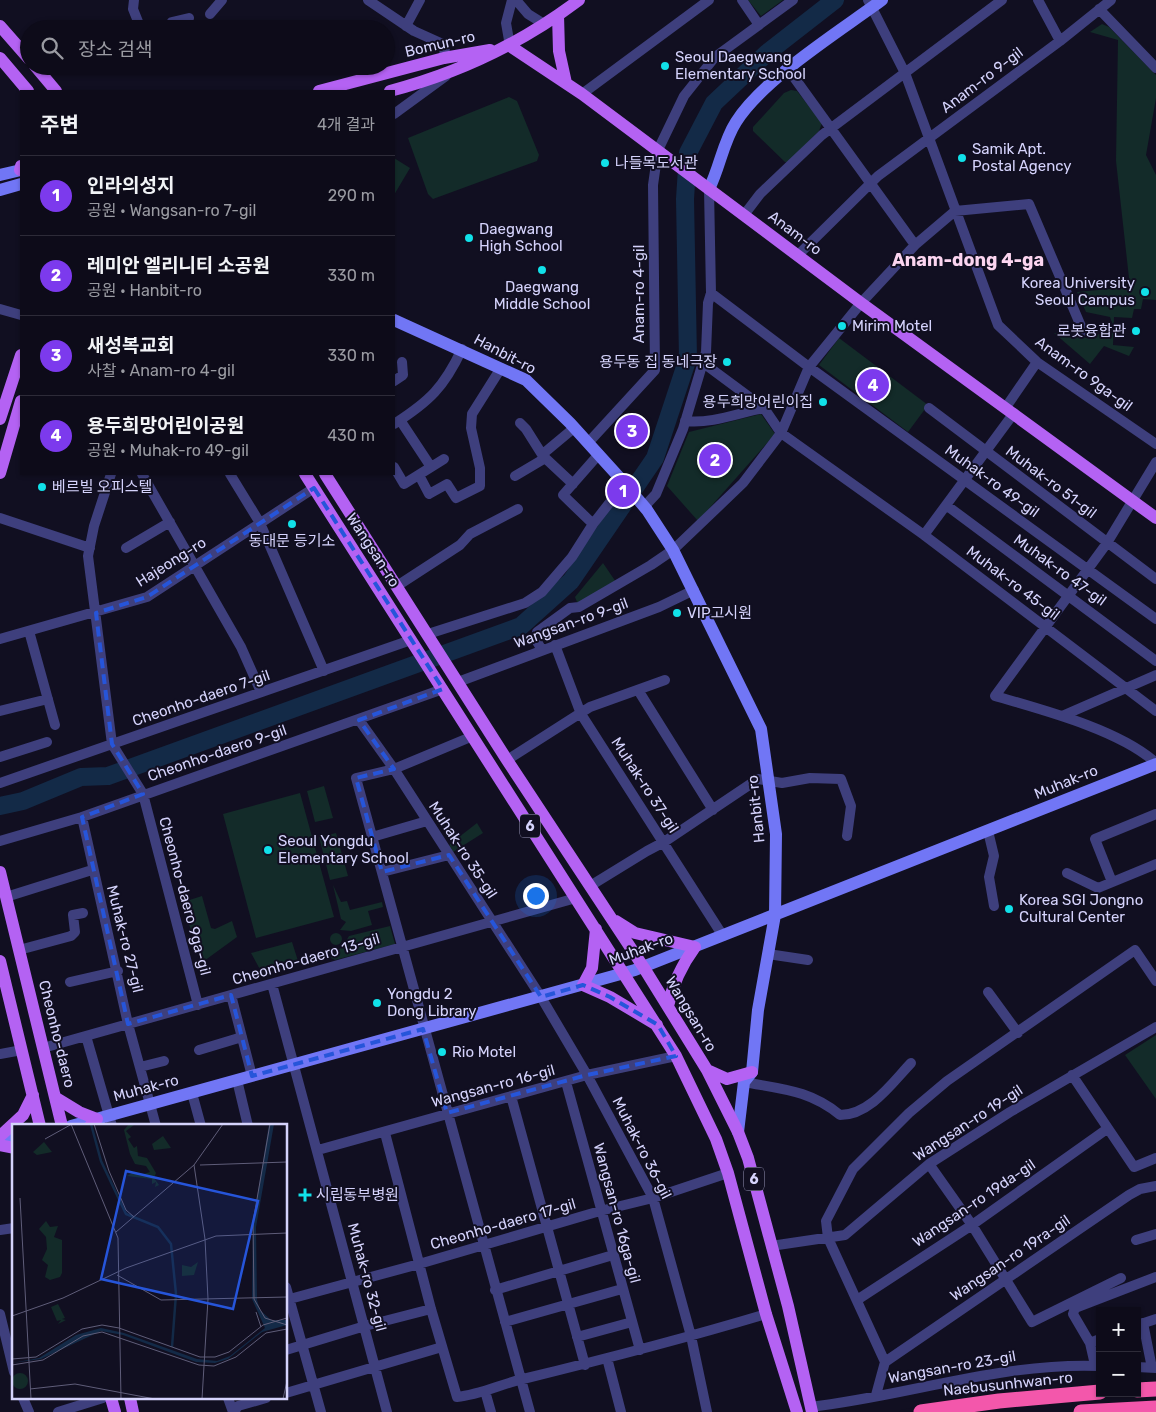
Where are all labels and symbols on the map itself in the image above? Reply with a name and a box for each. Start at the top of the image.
street label: Bomun-ro [403,27,477,61]
street label: Anam-ro 9-gil [937,43,1027,117]
place label: Seoul Daegwang Elementary School [675,48,806,83]
marker: Seoul Daegwang Elementary School [659,60,671,72]
place label: Samik Apt. Postal Agency [972,140,1072,175]
marker: Samik Apt. Postal Agency [956,152,968,164]
place label: 나들목도서관 [615,154,698,172]
marker: 나들목도서관 [599,157,611,169]
street label: Anam-ro [765,207,825,259]
place label: Daegwang High School [479,220,563,255]
marker: Daegwang High School [463,232,475,244]
street label: Anam-ro 4-gil [630,245,648,343]
district label: Anam-dong 4-ga [892,249,1044,271]
marker: Daegwang Middle School [536,264,548,276]
place label: Korea University Seoul Campus [1021,274,1135,309]
place label: Daegwang Middle School [494,278,590,313]
marker: Korea University Seoul Campus [1139,286,1151,298]
place label: Mirim Motel [852,317,932,335]
marker: Mirim Motel [836,320,848,332]
place label: 로봇융합관 [1057,322,1126,340]
marker: 로봇융합관 [1130,325,1142,337]
street label: Hanbit-ro [471,330,539,378]
street label: Anam-ro 9ga-gil [1032,333,1136,415]
place label: 용두동 집 동네극장 [599,353,717,371]
marker: 용두동 집 동네극장 [721,356,733,368]
pin: 4 [857,366,889,404]
place label: 용두희망어린이집 [703,393,813,411]
marker: 용두희망어린이집 [817,396,829,408]
pin: 3 [616,412,648,450]
pin: 2 [699,441,731,479]
street label: Muhak-ro 49-gil [941,441,1043,521]
street label: Muhak-ro 51-gil [1002,442,1100,522]
pin: 1 [607,472,639,510]
place label: 베르빌 오피스텔 [52,478,152,496]
marker: 베르빌 오피스텔 [36,481,48,493]
street label: Wangsan-ro [342,510,404,590]
marker: 동대문 등기소 [286,518,298,530]
street label: Muhak-ro 47-gil [1010,530,1110,610]
place label: 동대문 등기소 [249,532,335,550]
street label: Hajeong-ro [133,533,209,591]
street label: Muhak-ro 45-gil [963,542,1063,624]
street label: Wangsan-ro 9-gil [511,594,631,652]
place label: VIP고시원 [687,604,752,622]
marker: VIP고시원 [671,607,683,619]
street label: Cheonho-daero 7-gil [130,666,272,730]
street label: Cheonho-daero 9-gil [145,721,289,785]
street label: Muhak-ro 37-gil [607,734,683,836]
street label: Muhak-ro [1032,761,1100,803]
street label: Hanbit-ro [744,774,768,844]
street label: Muhak-ro 35-gil [425,798,501,902]
road number: 6 [520,814,540,838]
street label: Cheonho-daero 9ga-gil [155,815,215,977]
place label: Seoul Yongdu Elementary School [278,832,409,867]
marker: Seoul Yongdu Elementary School [262,844,274,856]
street label: Muhak-ro 27-gil [103,883,147,995]
your location [523,883,549,909]
place label: Korea SGI Jongno Cultural Center [1019,891,1143,926]
marker: Korea SGI Jongno Cultural Center [1003,903,1015,915]
street label: Cheonho-daero 13-gil [230,929,382,989]
street label: Muhak-ro [606,929,676,969]
street label: Wangsan-ro [662,973,720,1055]
street label: Cheonho-daero [35,978,79,1090]
place label: Yongdu 2 Dong Library [387,985,477,1020]
marker: Yongdu 2 Dong Library [371,997,383,1009]
place label: Rio Motel [452,1043,516,1061]
marker: Rio Motel [436,1046,448,1058]
street label: Wangsan-ro 16-gil [429,1061,557,1111]
street label: Muhak-ro [111,1071,181,1105]
street label: Wangsan-ro 19-gil [910,1081,1026,1165]
street label: Muhak-ro 36-gil [609,1094,675,1202]
inset map [12,1124,288,1400]
street label: Wangsan-ro 16ga-gil [590,1141,644,1285]
street label: Wangsan-ro 19da-gil [909,1155,1039,1251]
road number: 6 [744,1168,764,1190]
place label: 시립동부병원 [316,1186,399,1204]
marker: 시립동부병원 [298,1188,312,1202]
street label: Cheonho-daero 17-gil [428,1195,578,1253]
street label: Wangsan-ro 19ra-gil [947,1211,1073,1305]
street label: Muhak-ro 32-gil [344,1221,390,1333]
street label: Wangsan-ro 23-gil [887,1347,1017,1387]
street label: Naebusunhwan-ro [942,1368,1074,1400]

